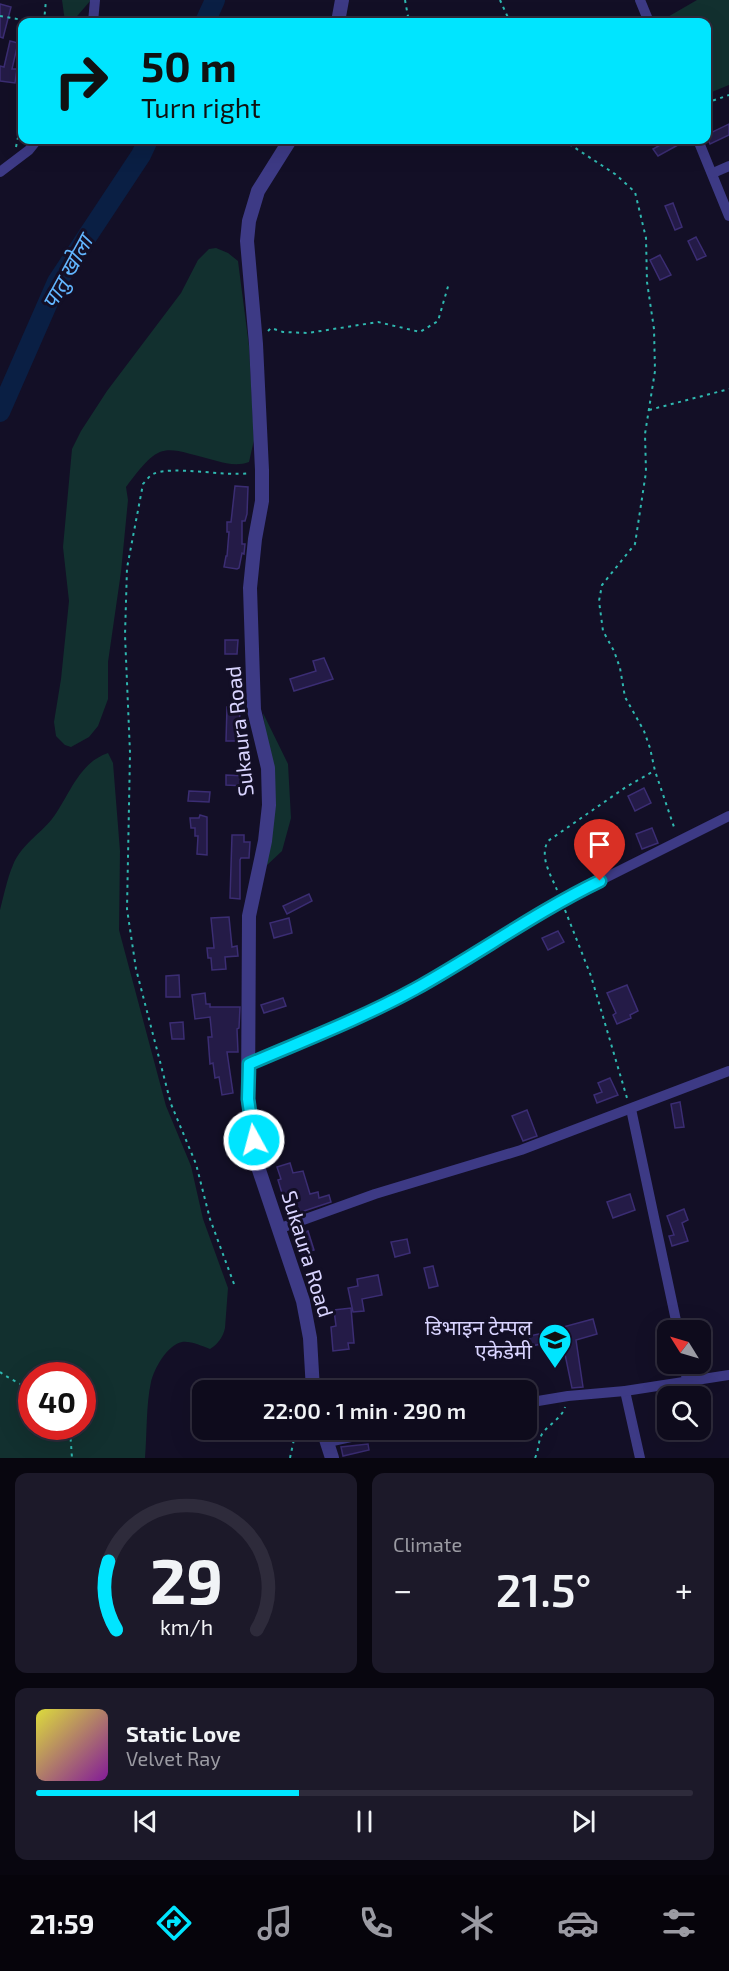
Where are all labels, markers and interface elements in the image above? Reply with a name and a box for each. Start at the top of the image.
text: 50 m [141,40,237,90]
icon: right [42,42,120,120]
text: Turn right [141,91,261,123]
water label: पातु खोला [35,226,101,314]
street label: Sukaura Road [219,665,258,798]
pin [574,819,625,881]
icon: arrive [583,828,616,861]
position arrow [222,1108,286,1172]
street label: Sukaura Road [277,1187,340,1320]
place label: डिभाइन टेम्पल एकेडेमी [425,1314,533,1363]
north arrow [657,1320,711,1374]
map controls [657,1320,711,1440]
school or university icon: डिभाइन टेम्पल एकेडेमी [537,1322,573,1369]
speed limit sign: 40 [18,1362,96,1440]
button: search [657,1386,711,1440]
text: 22:00 · 1 min · 290 m [263,1397,466,1423]
text: Climate [393,1532,462,1556]
text: 29 [149,1542,223,1617]
text: 21.5° [496,1562,591,1616]
text: − [393,1569,412,1609]
text: + [675,1569,693,1609]
text: km/h [159,1614,213,1639]
text: Static Love [126,1720,241,1746]
text: Velvet Ray [126,1746,221,1770]
icon: previous [129,1805,162,1838]
icon: pause [348,1805,381,1838]
icon: next [567,1805,600,1838]
icon: directions [153,1902,195,1944]
icon: music [254,1902,296,1944]
icon: phone [355,1902,397,1944]
icon: climate [456,1902,498,1944]
icon: car [557,1902,599,1944]
icon: filters [658,1902,700,1944]
text: 21:59 [29,1907,95,1939]

